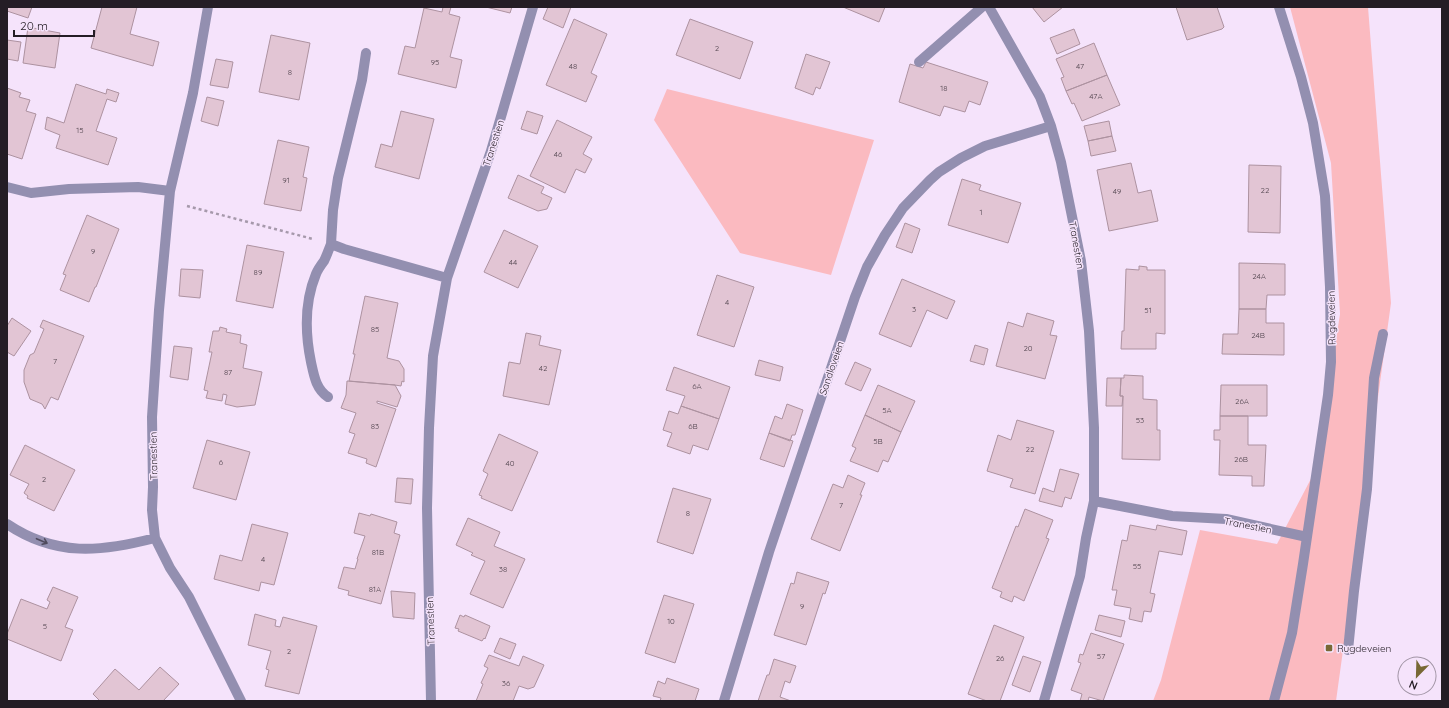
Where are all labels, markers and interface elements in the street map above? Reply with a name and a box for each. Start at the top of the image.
scale bar [14,12,94,38]
text: 20 m [20,18,48,33]
house number: 2 [715,43,720,53]
house number: 95 [431,57,439,67]
house number: 48 [569,61,577,71]
house number: 47 [1076,61,1084,71]
house number: 8 [288,67,292,77]
house number: 18 [940,83,948,93]
house number: 47A [1089,91,1103,101]
street label: Tranestien [480,118,507,168]
house number: 15 [76,125,84,135]
house number: 46 [554,149,563,159]
house number: 91 [282,175,290,185]
house number: 22 [1261,185,1270,195]
house number: 49 [1113,186,1122,196]
house number: 1 [980,207,983,217]
street label: Tranestien [1066,220,1087,270]
house number: 9 [91,246,96,256]
house number: 44 [509,257,517,267]
house number: 89 [254,267,263,277]
house number: 24A [1252,271,1266,281]
street label: Rugdeveien [1325,291,1338,345]
house number: 4 [725,297,729,307]
house number: 3 [912,304,916,314]
house number: 51 [1144,305,1152,315]
house number: 85 [371,324,379,334]
house number: 24B [1251,330,1265,340]
street label: Sandloveien [816,339,847,397]
house number: 20 [1023,343,1033,353]
house number: 7 [53,356,57,366]
house number: 42 [539,363,548,373]
house number: 87 [224,367,232,377]
house number: 6A [692,381,702,391]
house number: 26A [1235,396,1249,406]
house number: 5A [882,405,892,415]
house number: 53 [1136,415,1144,425]
house number: 83 [371,421,379,431]
house number: 6B [688,421,698,431]
street label: Tranestien [147,432,160,480]
house number: 5B [873,436,883,446]
house number: 22 [1026,444,1035,454]
house number: 26B [1234,454,1248,464]
house number: 6 [219,457,224,467]
house number: 40 [506,458,515,468]
house number: 2 [42,474,47,484]
house number: 7 [839,500,843,510]
house number: 8 [686,508,690,518]
street label: Tranestien [1223,515,1273,536]
one-way arrow [35,538,47,546]
house number: 81B [372,547,384,557]
house number: 4 [261,554,265,564]
house number: 55 [1133,561,1141,571]
house number: 38 [499,564,507,574]
house number: 81A [369,584,381,594]
street label: Tranestien [423,597,438,645]
house number: 9 [800,601,805,611]
house number: 10 [667,616,675,626]
house number: 5 [43,621,47,631]
place label: Rugdeveien [1337,642,1391,655]
marker: Rugdeveien [1324,643,1334,653]
house number: 2 [287,646,292,656]
house number: 57 [1097,651,1105,661]
house number: 26 [996,653,1005,663]
north arrow [1397,656,1437,696]
text: N [1407,677,1420,693]
house number: 36 [502,678,511,688]

